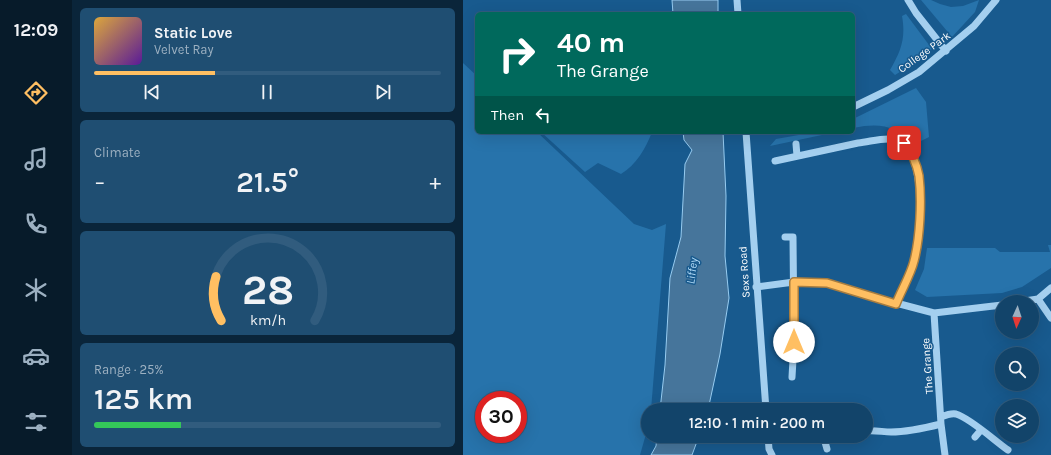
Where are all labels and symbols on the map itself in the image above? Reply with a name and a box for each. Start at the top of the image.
street label: College Park [896,29,953,76]
pin [887,126,921,160]
street label: Sexs Road [736,246,753,298]
water label: Liffey [683,256,701,285]
north arrow [995,295,1039,339]
position arrow [773,321,815,363]
street label: The Grange [919,337,936,394]
speed limit sign: 30 [475,391,527,443]

